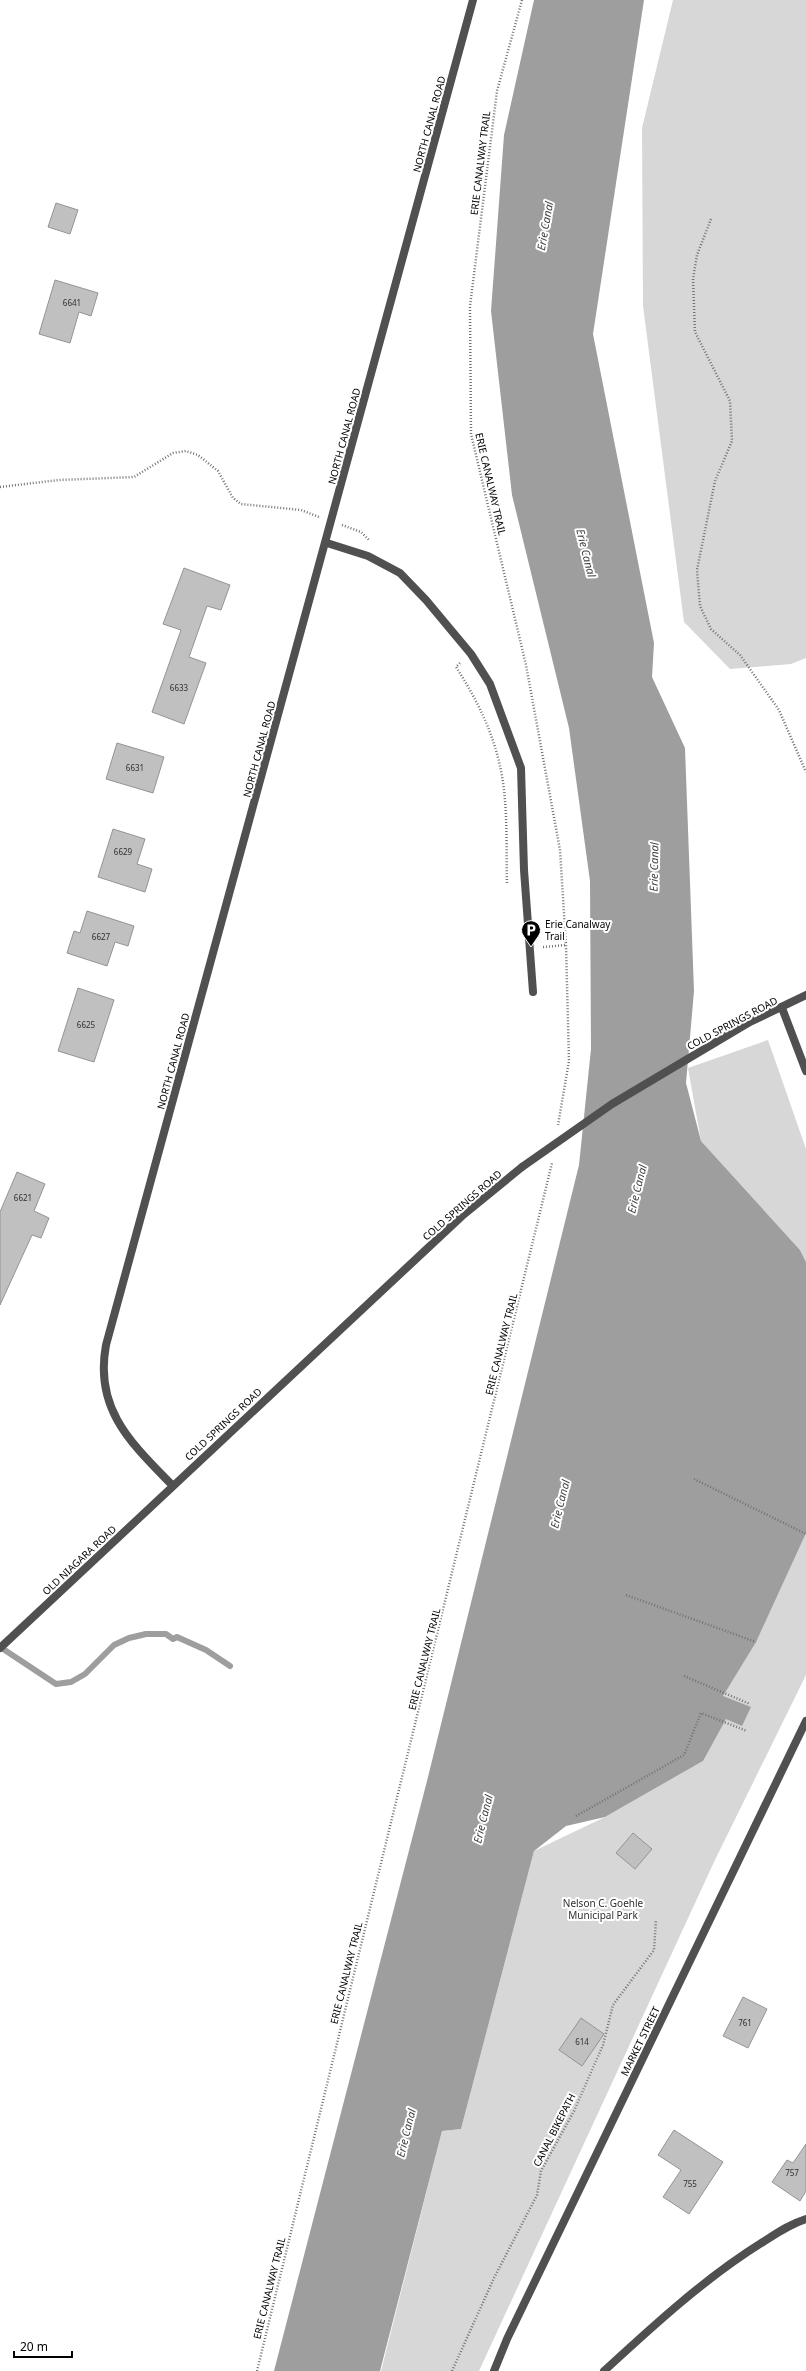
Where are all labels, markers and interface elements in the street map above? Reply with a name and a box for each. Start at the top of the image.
street label: NORTH CANAL ROAD [409,74,449,174]
street label: ERIE CANALWAY TRAIL [467,110,493,216]
water label: Erie Canal [533,199,556,252]
house number: 6641 [63,297,81,308]
street label: NORTH CANAL ROAD [324,386,364,486]
street label: ERIE CANALWAY TRAIL [472,431,510,537]
water label: Erie Canal [573,527,600,580]
house number: 6633 [170,682,189,693]
street label: NORTH CANAL ROAD [239,699,279,799]
house number: 6631 [126,762,144,773]
water label: Erie Canal [646,841,661,892]
house number: 6629 [114,846,133,857]
place label: Erie Canalway Trail [545,917,611,943]
parking icon: Erie Canalway Trail [520,919,542,947]
house number: 6627 [92,931,111,942]
street label: COLD SPRINGS ROAD [684,993,780,1053]
street label: NORTH CANAL ROAD [153,1011,193,1111]
house number: 6625 [77,1019,96,1030]
water label: Erie Canal [623,1162,650,1215]
street label: COLD SPRINGS ROAD [419,1167,505,1243]
house number: 6621 [14,1192,32,1203]
street label: ERIE CANALWAY TRAIL [482,1291,520,1397]
street label: COLD SPRINGS ROAD [181,1385,265,1463]
water label: Erie Canal [546,1477,573,1530]
street label: OLD NIAGARA ROAD [39,1522,119,1598]
street label: ERIE CANALWAY TRAIL [405,1606,443,1712]
water label: Erie Canal [469,1792,496,1845]
park label: Nelson C. Goehle Municipal Park [563,1896,644,1922]
street label: ERIE CANALWAY TRAIL [327,1920,365,2026]
street label: MARKET STREET [617,2004,663,2078]
house number: 761 [738,2017,752,2028]
house number: 614 [575,2036,589,2047]
street label: CANAL BIKEPATH [530,2091,578,2169]
water label: Erie Canal [392,2106,419,2159]
house number: 757 [785,2167,799,2178]
house number: 755 [683,2178,697,2189]
street label: ERIE CANALWAY TRAIL [250,2235,288,2341]
scale bar [14,2333,72,2359]
text: 20 m [20,2338,48,2355]

